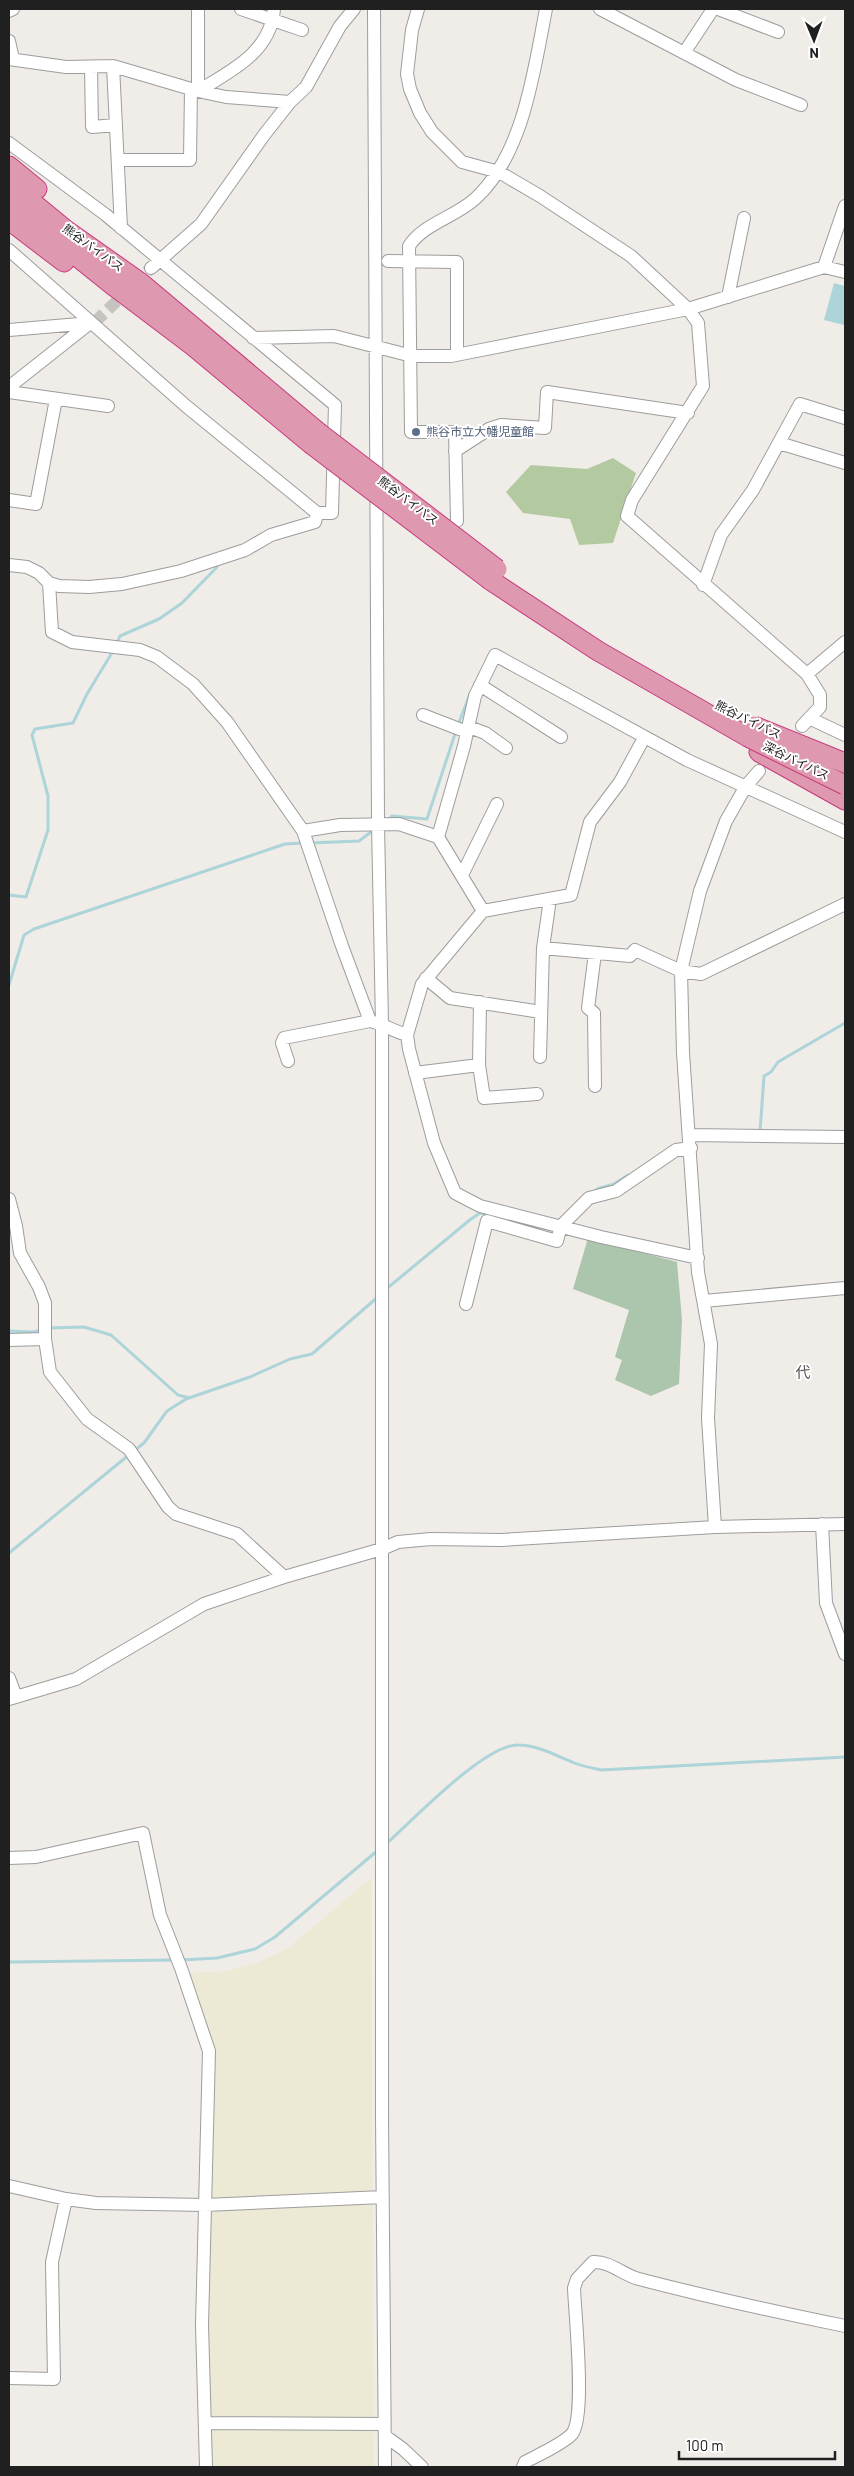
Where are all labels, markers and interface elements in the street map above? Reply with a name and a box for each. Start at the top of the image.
north arrow [789,15,839,65]
text: N [809,45,819,62]
street label: 熊谷バイパス [60,220,127,274]
place label: 熊谷市立大幡児童館 [426,424,534,438]
marker: 熊谷市立大幡児童館 [410,426,422,438]
street label: 熊谷バイパス [376,473,441,527]
street label: 熊谷バイパス [713,697,784,741]
street label: 深谷バイパス [761,738,832,782]
district label: 代 [795,1363,811,1381]
scale bar [679,2428,835,2460]
text: 100 m [686,2436,724,2454]

